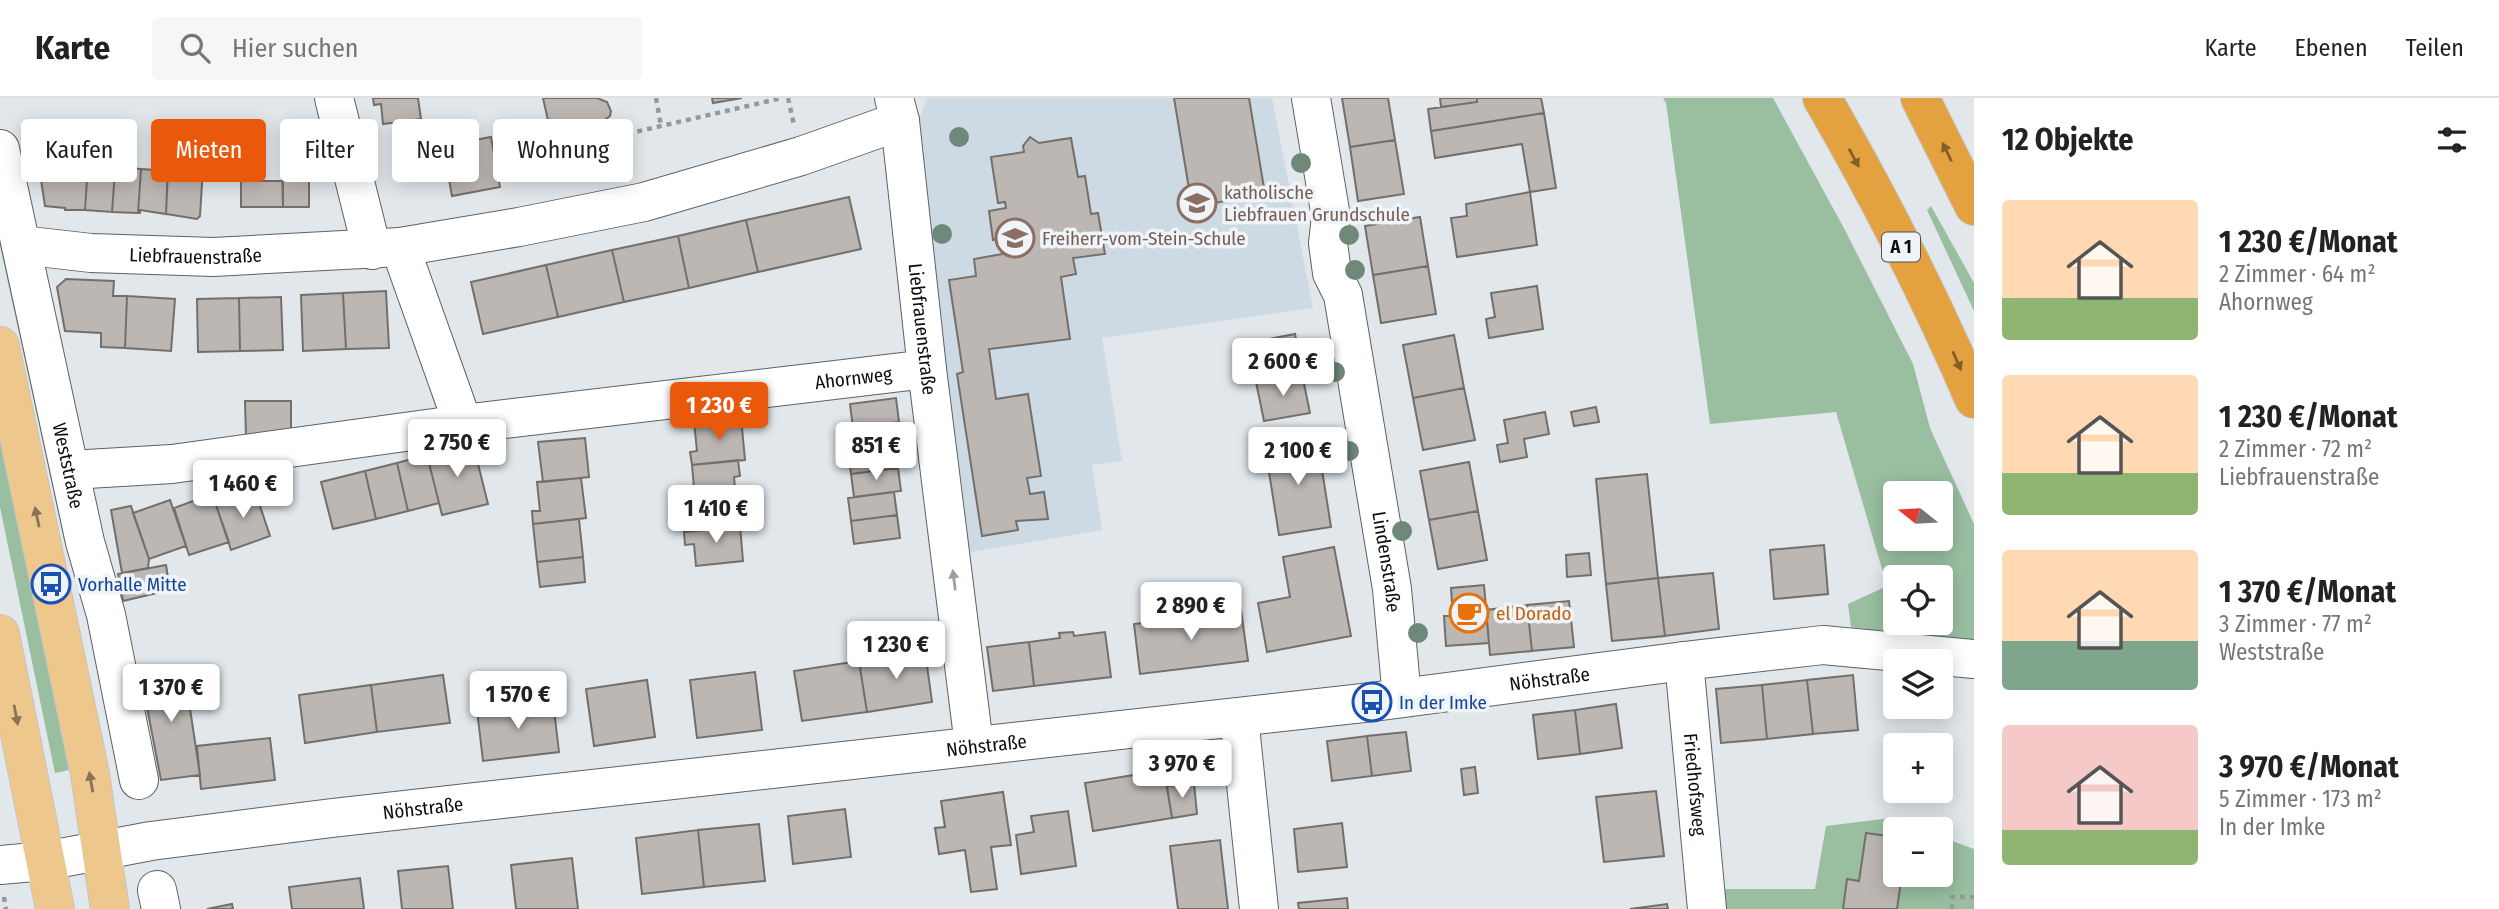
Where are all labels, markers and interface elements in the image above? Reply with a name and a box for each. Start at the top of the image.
search box [152,17,642,80]
text: Karte [35,28,110,68]
icon: search [176,29,214,67]
text: Hier suchen [232,33,359,64]
text: Karte [2205,34,2257,62]
text: Ebenen [2295,34,2368,62]
text: Teilen [2406,34,2464,62]
chip: Kaufen [21,119,137,182]
chip: Mieten [151,119,266,182]
chip: Filter [280,119,378,182]
chip: Neu [392,119,479,182]
chip: Wohnung [493,119,633,182]
icon: filters [2433,121,2471,159]
text: 12 Objekte [2002,122,2134,158]
one-way arrow [1941,142,1952,162]
one-way arrow [1848,148,1860,168]
place label: katholische Liebfrauen Grundschule [1224,181,1410,226]
school or university icon: katholische Liebfrauen Grundschule [1176,182,1218,224]
school or university icon: Freiherr-vom-Stein-Schule [994,217,1036,259]
text: 1 230 €/Monat [2219,224,2398,260]
place label: Freiherr-vom-Stein-Schule [1042,227,1246,250]
icon: home [2058,228,2142,312]
road number: A 1 [1882,232,1920,262]
street label: Liebfrauenstraße [129,243,262,269]
text: 2 Zimmer · 64 m² [2219,260,2376,288]
street label: Liebfrauenstraße [904,262,942,396]
text: Ahornweg [2219,288,2313,316]
pin: 2 600 € [1218,338,1348,398]
text: 2 600 € [1248,347,1318,375]
one-way arrow [1951,351,1963,371]
street label: Ahornweg [814,362,893,394]
pin: 1 230 € [654,382,784,442]
text: 1 230 € [686,391,752,419]
text: 1 230 €/Monat [2219,399,2398,435]
icon: home [2058,403,2142,487]
pin: 2 750 € [392,420,522,479]
street label: Weststraße [48,421,89,511]
pin: 851 € [827,422,925,482]
text: 2 750 € [424,428,490,456]
pin: 2 100 € [1233,428,1363,487]
text: 851 € [851,431,901,459]
text: 2 Zimmer · 72 m² [2219,435,2372,463]
text: 2 100 € [1264,436,1332,464]
pin: 1 460 € [178,460,308,520]
text: Liebfrauenstraße [2219,463,2379,491]
text: 1 460 € [209,469,277,497]
north arrow [1883,481,1953,551]
map controls [1883,481,1953,887]
pin: 1 410 € [651,486,781,545]
text: 1 410 € [684,494,748,522]
one-way arrow [31,506,42,528]
street label: Lindenstraße [1368,509,1406,613]
bus stop icon: Vorhalle Mitte [30,563,72,605]
button: locate [1883,565,1953,635]
one-way arrow [948,569,959,591]
place label: Vorhalle Mitte [78,573,187,596]
text: 1 370 €/Monat [2219,574,2396,610]
icon: home [2058,578,2142,662]
pin: 2 890 € [1126,582,1256,642]
text: 2 890 € [1157,591,1225,619]
cafe icon: el Dorado [1448,592,1490,634]
place label: el Dorado [1496,602,1571,625]
text: 3 Zimmer · 77 m² [2219,610,2372,638]
pin: 1 230 € [831,622,961,681]
text: 1 230 € [863,630,929,658]
text: Weststraße [2219,638,2324,666]
button: layers [1883,649,1953,719]
street label: Nöhstraße [1508,662,1591,695]
pin: 1 370 € [106,664,236,724]
pin: 1 570 € [453,672,583,731]
text: 1 370 € [139,673,203,701]
text: 1 570 € [486,680,550,708]
bus stop icon: In der Imke [1351,681,1393,723]
place label: In der Imke [1399,691,1487,714]
one-way arrow [11,704,22,726]
street label: Nöhstraße [945,729,1028,761]
street label: Friedhofsweg [1679,732,1712,837]
button: + [1883,733,1953,803]
pin: 3 970 € [1117,740,1247,800]
text: 3 970 € [1149,749,1215,777]
text: 3 970 €/Monat [2219,749,2399,785]
icon: home [2058,753,2142,837]
one-way arrow [85,771,96,793]
text: 5 Zimmer · 173 m² [2219,785,2382,813]
street label: Nöhstraße [381,792,464,824]
text: In der Imke [2219,813,2325,841]
button: − [1883,817,1953,887]

